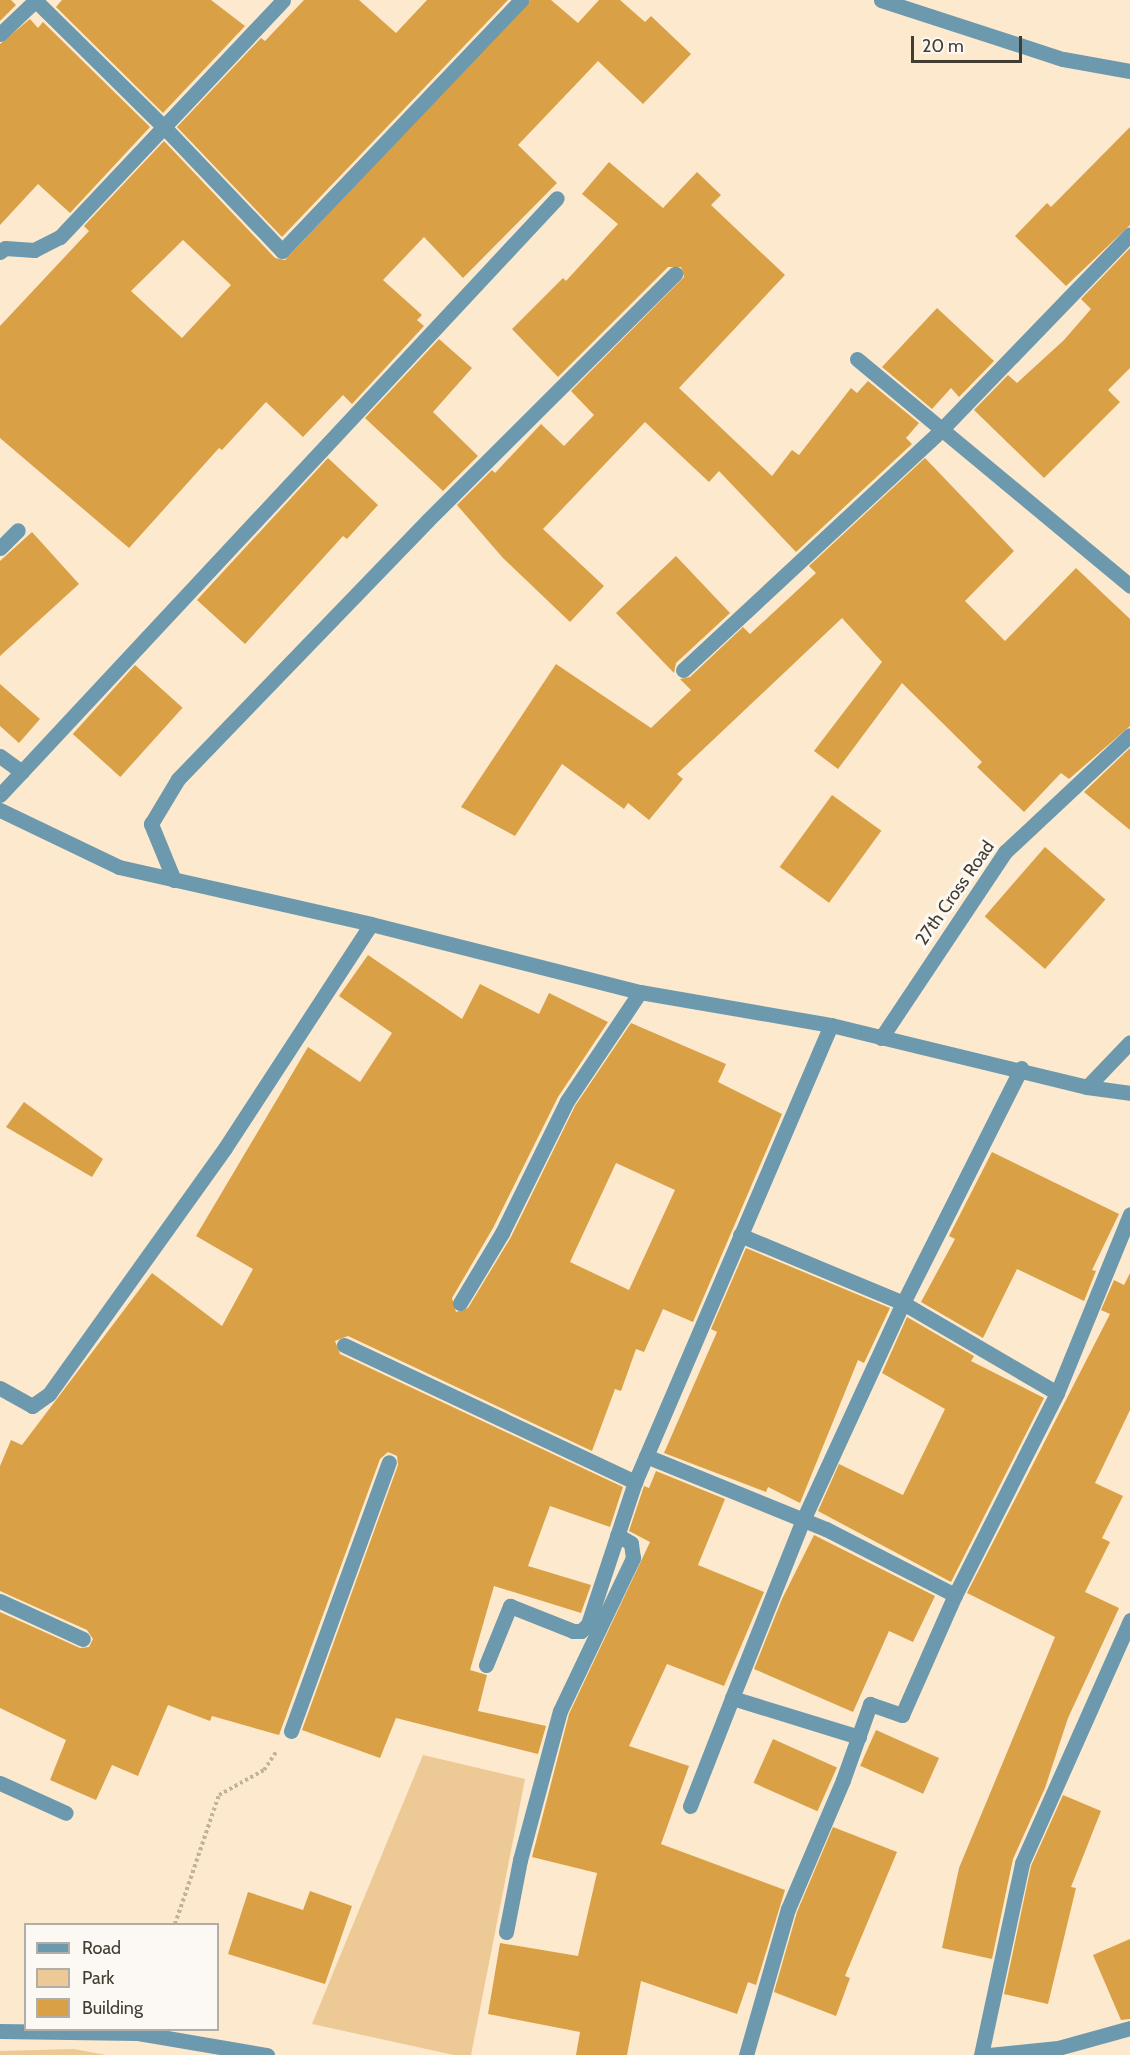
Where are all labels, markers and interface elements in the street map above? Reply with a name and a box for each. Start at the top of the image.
scale bar [914,24,1025,62]
text: 20 m [922,35,964,57]
street label: 27th Cross Road [911,837,999,949]
legend [24,1923,219,2031]
text: Road [82,1937,121,1959]
text: Park [82,1967,114,1989]
text: Building [82,1997,143,2019]

